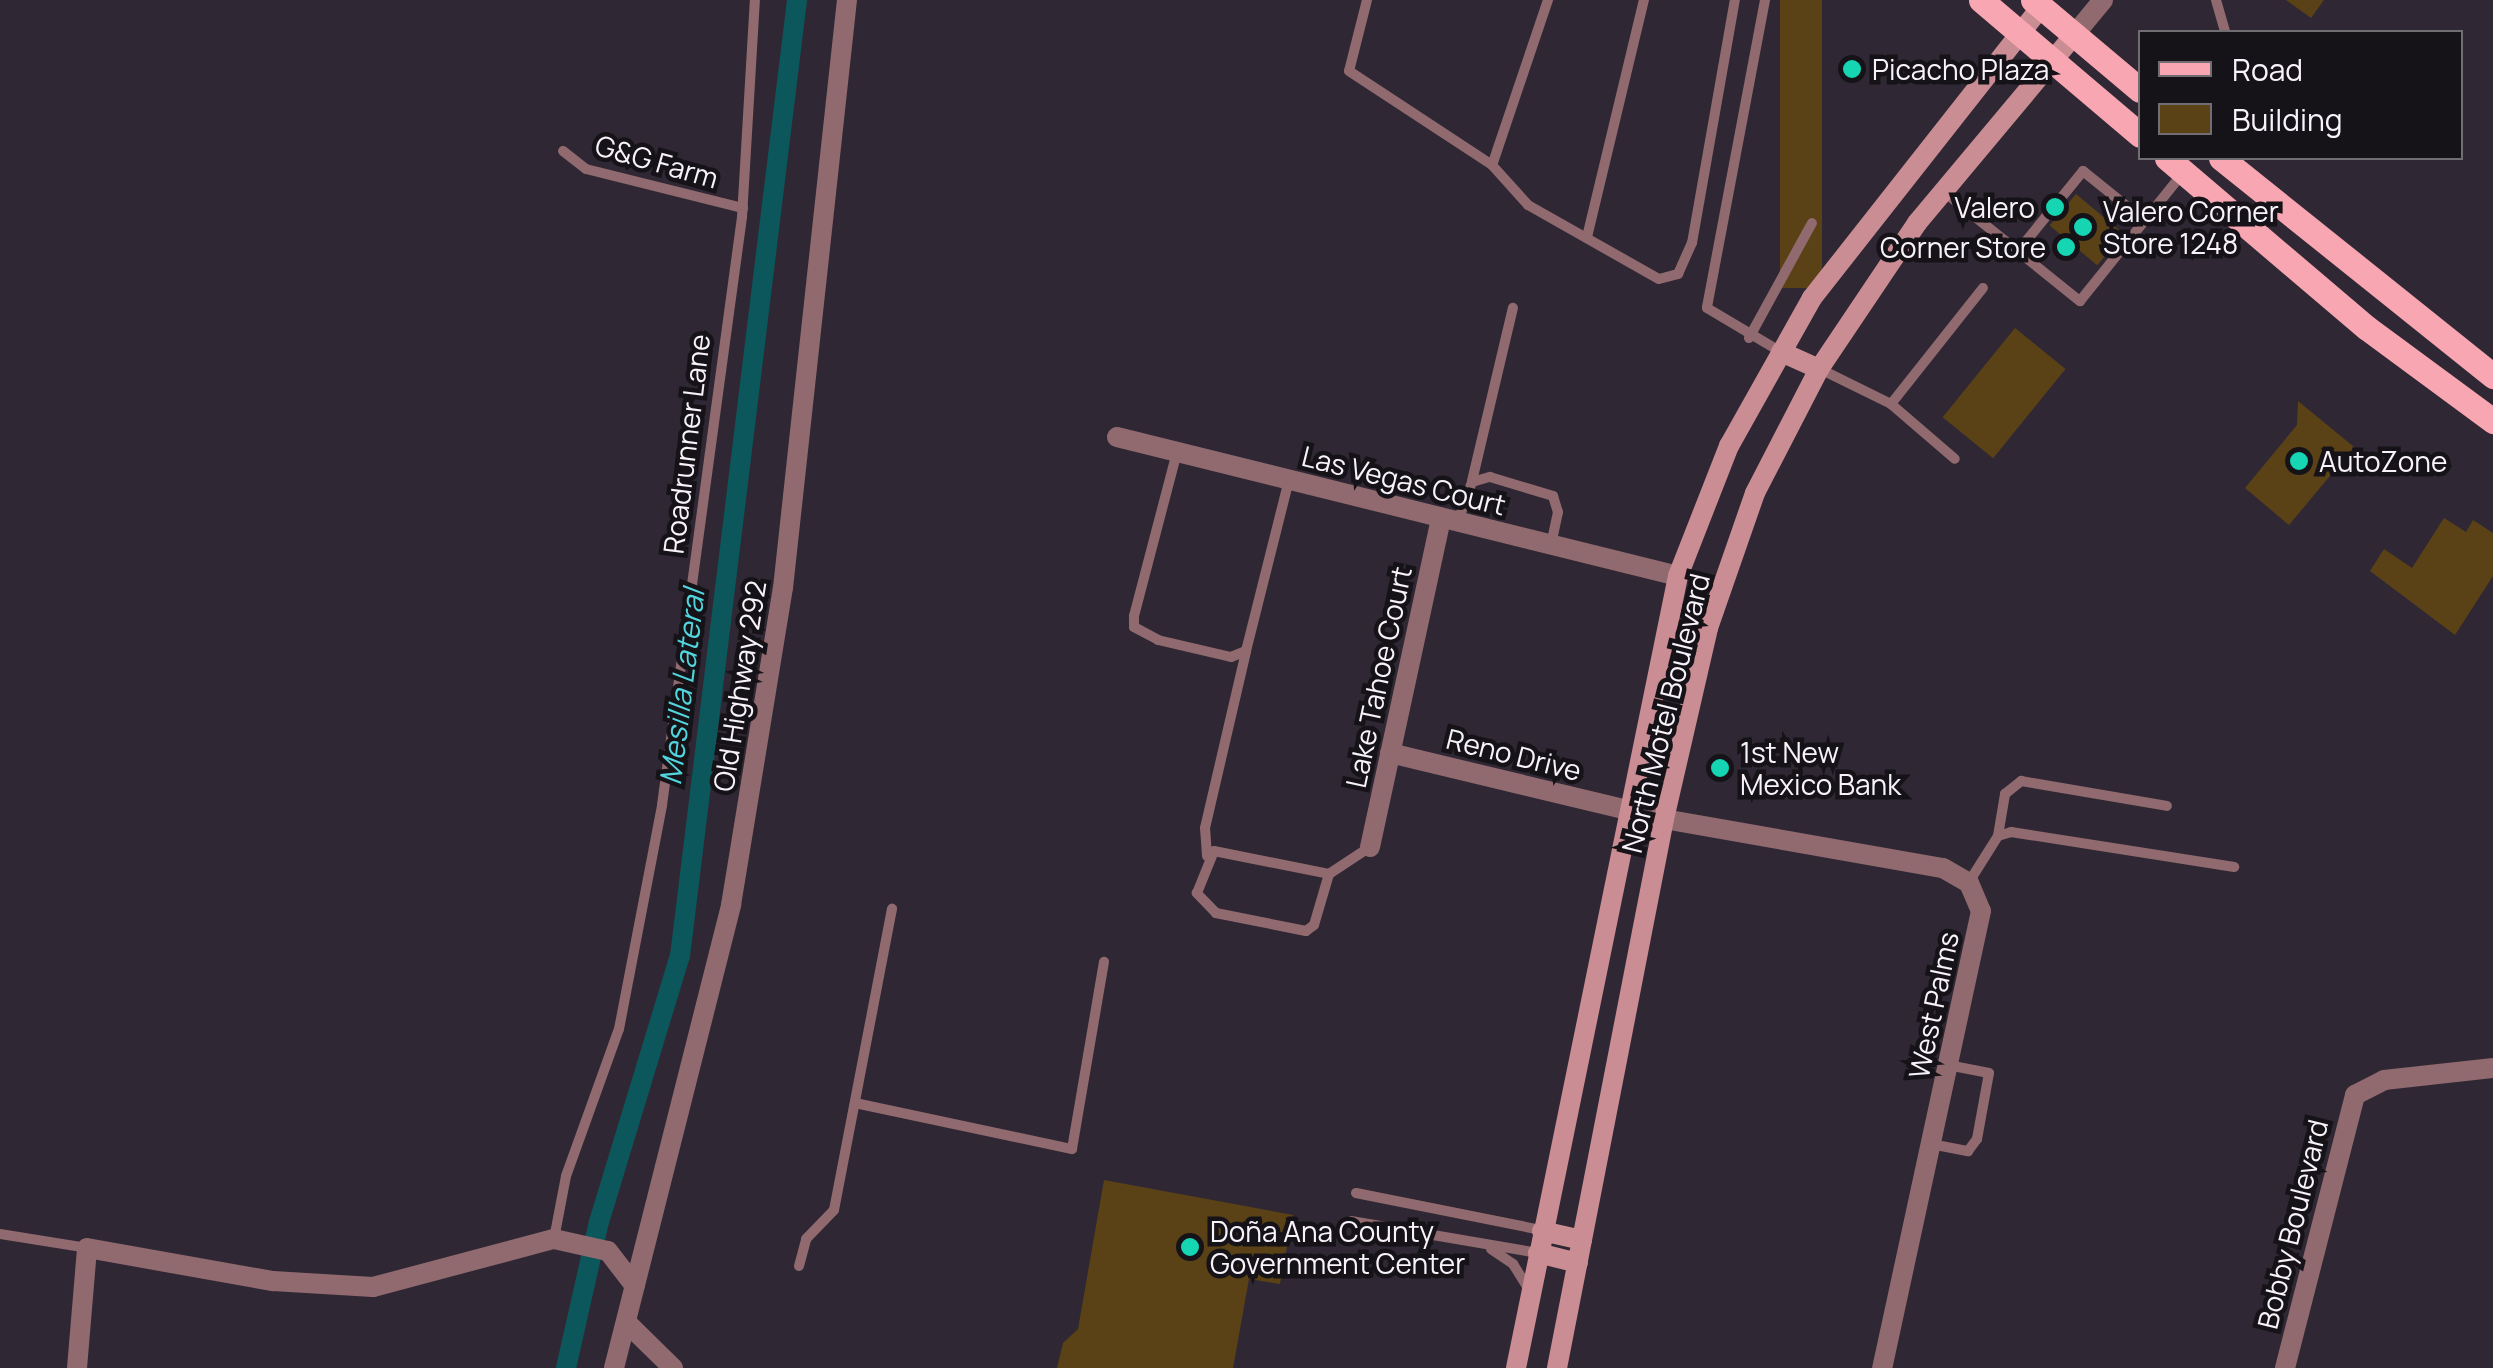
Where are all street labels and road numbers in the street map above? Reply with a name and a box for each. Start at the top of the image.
street label: G&G Farm [592,127,722,195]
street label: Roadrunner Lane [656,332,716,556]
street label: Las Vegas Court [1299,438,1509,522]
street label: Lake Tahoe Court [1338,563,1418,791]
street label: North Motel Boulevard [1614,570,1716,856]
street label: Old Highway 292 [706,578,772,794]
street label: Reno Drive [1443,721,1585,787]
street label: West Palms [1901,929,1965,1081]
street label: Bobby Boulevard [2250,1116,2334,1332]

